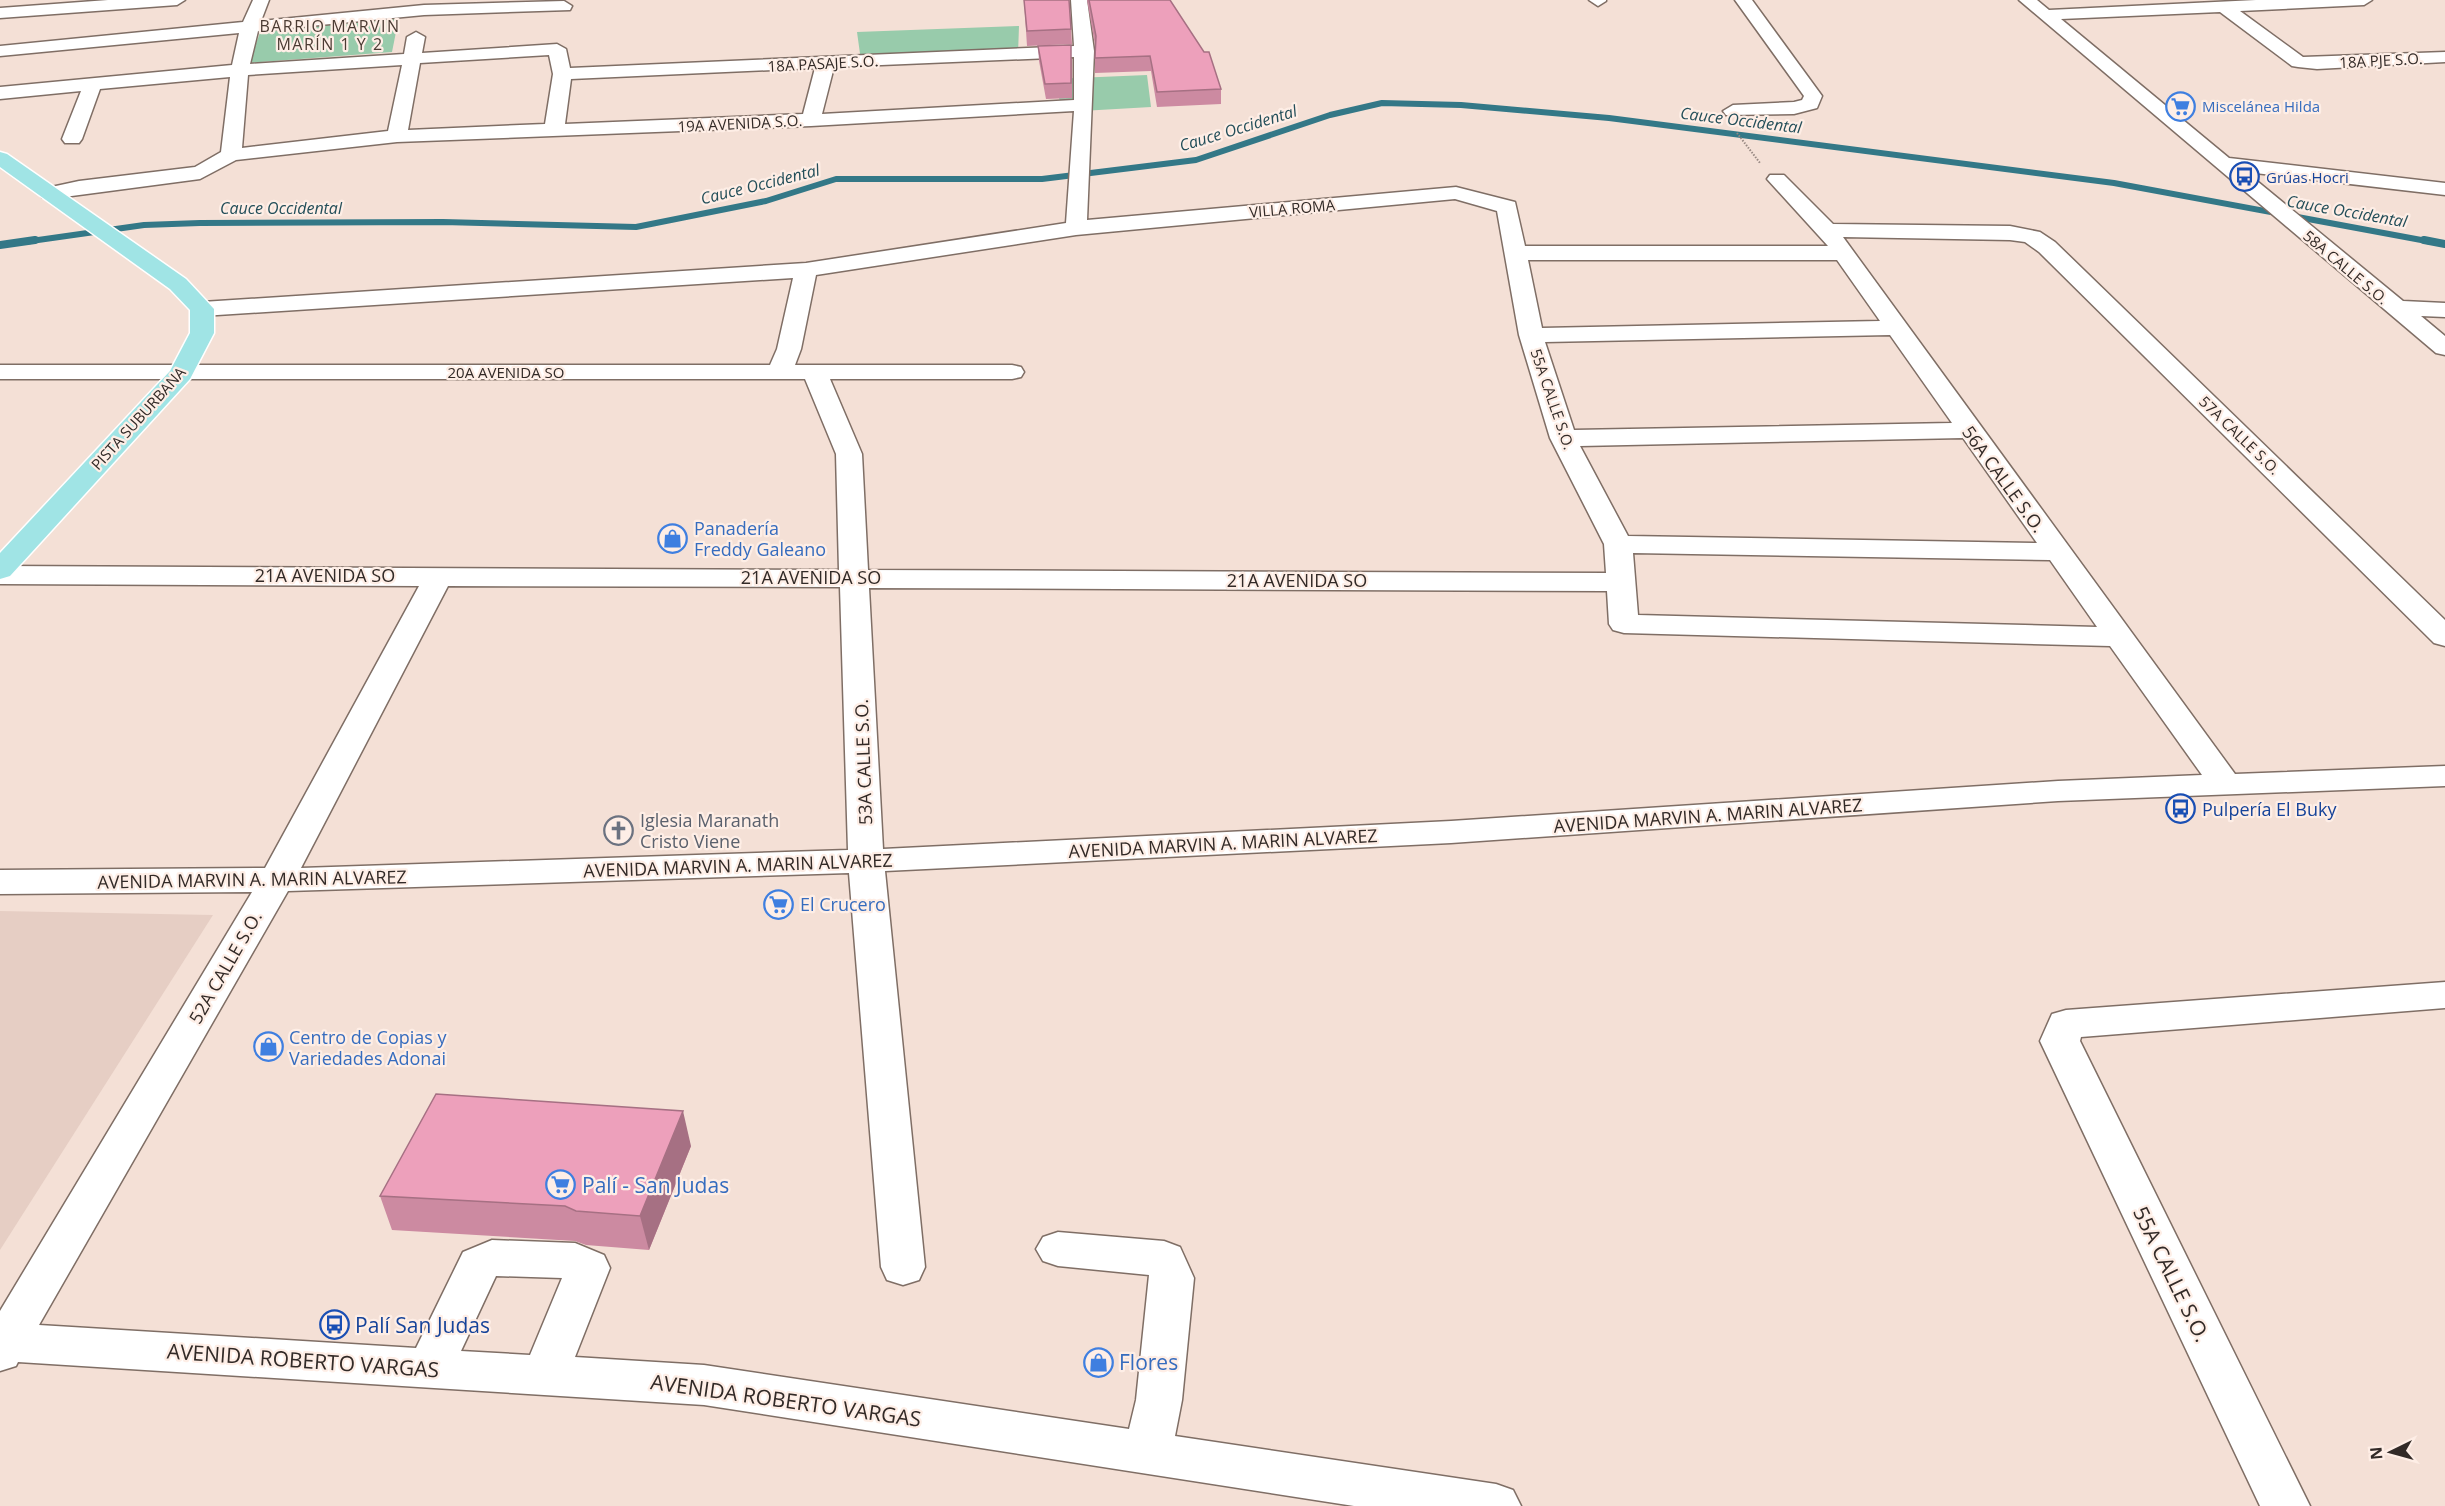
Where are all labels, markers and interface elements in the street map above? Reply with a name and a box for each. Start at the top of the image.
district label: BARRIO MARVIN MARÍN 1 Y 2 [259,15,401,55]
street label: 18A PJE S.O. [2339,48,2423,72]
street label: 18A PASAJE S.O. [767,50,879,76]
supermarket icon: Miscelánea Hilda [2165,90,2197,122]
place label: Miscelánea Hilda [2202,96,2320,116]
water label: Cauce Occidental [1176,99,1300,156]
water label: Cauce Occidental [1679,102,1804,138]
street label: 19A AVENIDA S.O. [677,110,803,136]
water label: Cauce Occidental [698,158,823,209]
bus stop icon: Grúas Hocri [2229,161,2261,193]
place label: Grúas Hocri [2266,167,2349,187]
water label: Cauce Occidental [2285,190,2410,233]
street label: VILLA ROMA [1248,194,1336,222]
water label: Cauce Occidental [220,197,343,219]
street label: 58A CALLE S.O. [2299,226,2393,308]
street label: 55A CALLE S.O. [1526,346,1580,452]
street label: PISTA SUBURBANA [86,362,190,474]
street label: 20A AVENIDA SO [448,362,564,382]
street label: 57A CALLE S.O. [2195,391,2285,479]
street label: 56A CALLE S.O. [1957,421,2051,537]
place label: Panadería Freddy Galeano [694,516,826,561]
shop icon: Panadería Freddy Galeano [657,522,689,554]
street label: 21A AVENIDA SO [255,563,395,587]
street label: 21A AVENIDA SO [741,565,881,589]
street label: 21A AVENIDA SO [1227,568,1367,592]
street label: 53A CALLE S.O. [849,699,877,825]
street label: AVENIDA MARVIN A. MARIN ALVAREZ [1553,792,1863,838]
bus stop icon: Pulpería El Buky [2165,793,2197,825]
place label: Pulpería El Buky [2202,797,2337,821]
place label: Iglesia Maranath Cristo Viene [640,808,779,853]
church icon: Iglesia Maranath Cristo Viene [603,814,635,846]
street label: AVENIDA MARVIN A. MARIN ALVAREZ [1068,823,1378,863]
street label: AVENIDA MARVIN A. MARIN ALVAREZ [583,848,893,882]
street label: AVENIDA MARVIN A. MARIN ALVAREZ [97,864,407,894]
supermarket icon: El Crucero [763,888,795,920]
place label: El Crucero [800,892,886,916]
street label: 52A CALLE S.O. [183,906,267,1028]
place label: Centro de Copias y Variedades Adonai [289,1025,448,1070]
shop icon: Centro de Copias y Variedades Adonai [252,1031,284,1063]
supermarket icon: Palí - San Judas [545,1169,577,1201]
place label: Palí - San Judas [582,1171,729,1199]
street label: 55A CALLE S.O. [2127,1202,2217,1346]
bus stop icon: Palí San Judas [318,1309,350,1341]
place label: Palí San Judas [355,1311,490,1339]
street label: AVENIDA ROBERTO VARGAS [166,1337,440,1383]
shop icon: Flores [1082,1346,1114,1378]
place label: Flores [1119,1348,1178,1376]
street label: AVENIDA ROBERTO VARGAS [649,1367,923,1433]
north arrow [2361,1422,2421,1482]
text: N [2365,1446,2388,1461]

